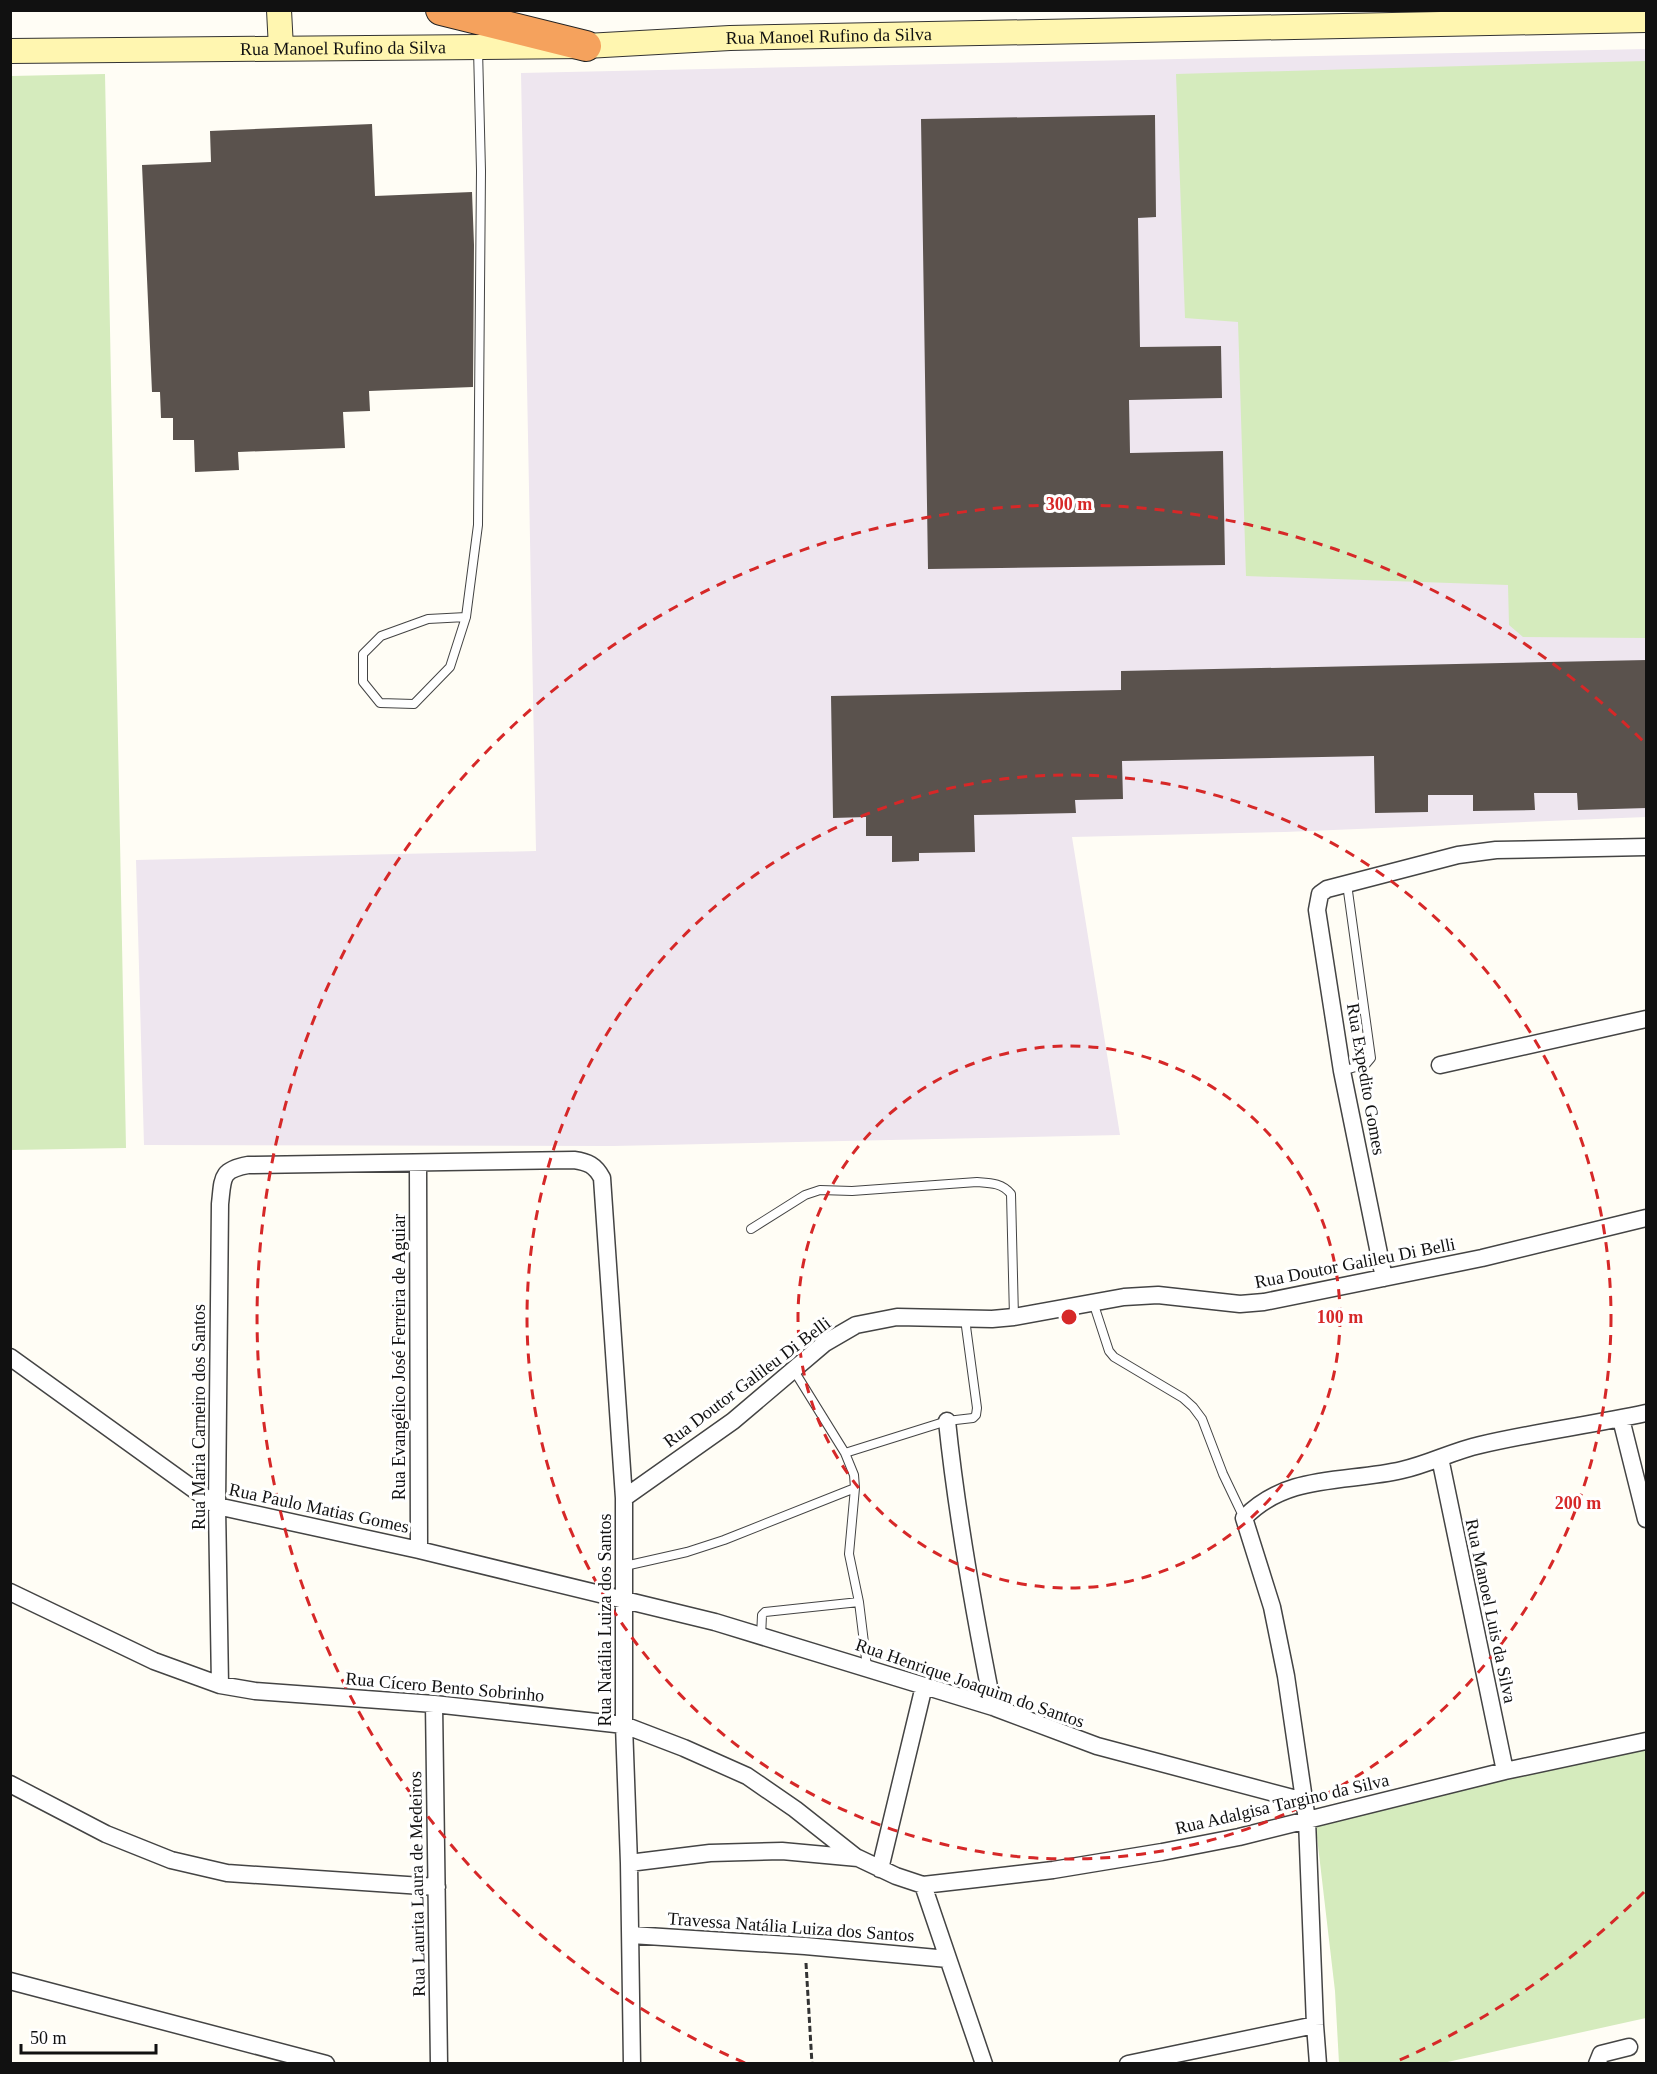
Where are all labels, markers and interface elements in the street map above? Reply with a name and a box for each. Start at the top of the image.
street label: Rua Manoel Rufino da Silva [725,24,932,48]
street label: Rua Manoel Rufino da Silva [240,37,446,59]
text: 300 m [1046,494,1092,514]
street label: Rua Expedito Gomes [1343,1001,1389,1157]
street label: Rua Evangélico José Ferreira de Aguiar [389,1214,409,1500]
street label: Rua Doutor Galileu Di Belli [1253,1234,1457,1292]
street label: Rua Maria Carneiro dos Santos [189,1304,209,1530]
centre of rings [1059,1307,1079,1327]
text: 100 m [1317,1307,1363,1327]
street label: Rua Doutor Galileu Di Belli [660,1313,834,1451]
street label: Rua Paulo Matias Gomes [227,1479,411,1537]
text: 200 m [1555,1493,1601,1513]
street label: Rua Natália Luiza dos Santos [595,1514,615,1726]
street label: Rua Manoel Luis da Silva [1462,1517,1520,1705]
street label: Rua Henrique Joaquim do Santos [853,1634,1087,1732]
street label: Rua Cícero Bento Sobrinho [345,1668,545,1706]
street label: Rua Adalgisa Targino da Silva [1173,1770,1391,1838]
street label: Rua Laurita Laura de Medeiros [405,1771,429,1997]
street label: Travessa Natália Luiza dos Santos [667,1908,915,1946]
scale bar [21,2017,156,2055]
text: 50 m [30,2028,67,2048]

